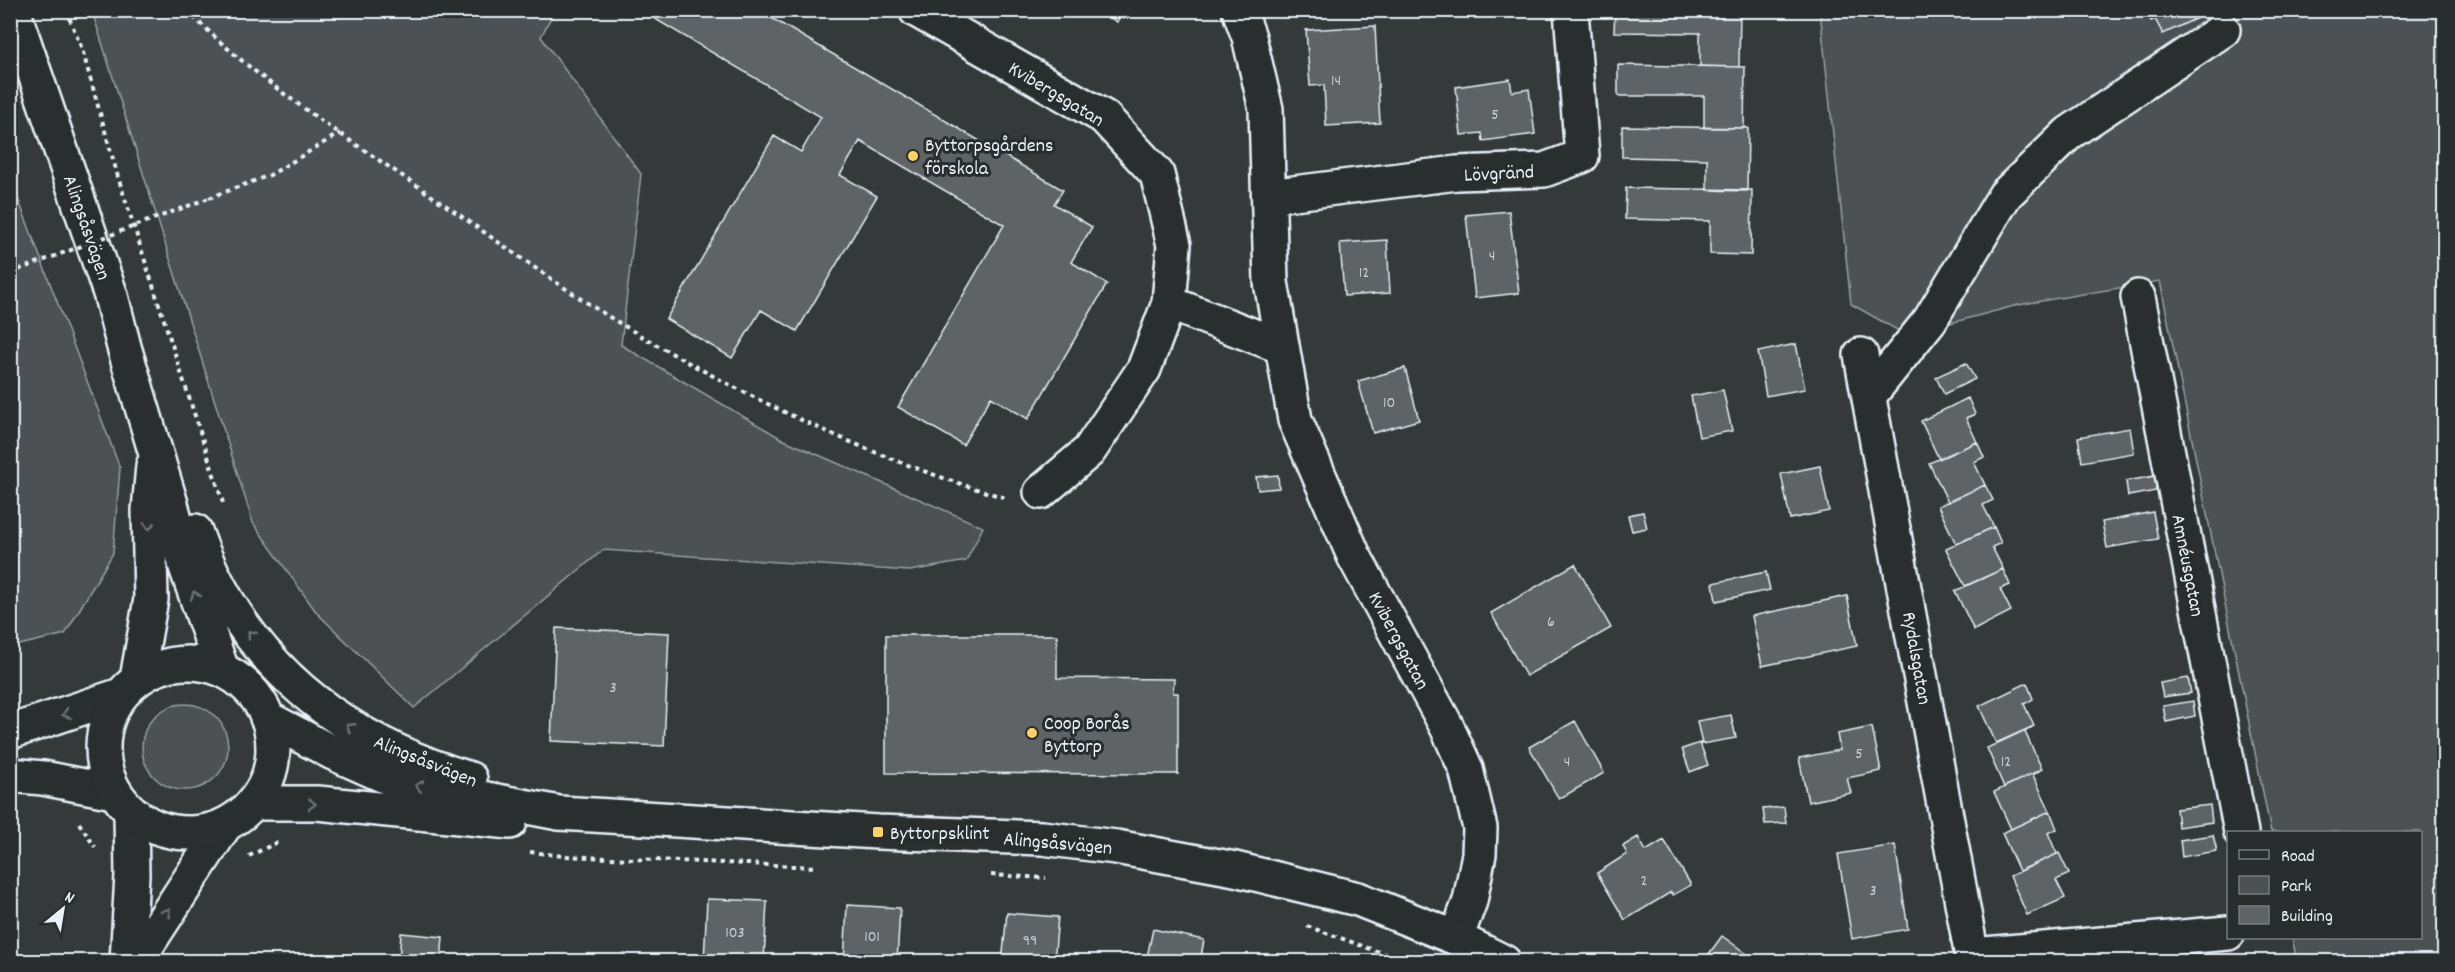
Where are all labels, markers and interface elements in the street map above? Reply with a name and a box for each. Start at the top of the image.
street label: Kvibergsgatan [1002,56,1109,135]
house number: 14 [1331,70,1341,93]
house number: 5 [1491,104,1499,127]
place label: Byttorpsgårdens förskola [925,133,1053,184]
marker: Byttorpsgårdens förskola [906,149,920,163]
street label: Lövgränd [1463,159,1535,191]
street label: Alingsåsvägen [54,172,116,284]
house number: 4 [1489,245,1495,268]
house number: 12 [1359,262,1369,285]
house number: 10 [1383,392,1395,415]
street label: Amnéusgatan [2162,512,2210,619]
one-way arrow [143,521,155,530]
street label: Kvibergsgatan [1360,587,1435,695]
one-way arrow [190,590,203,601]
street label: Rydalsgatan [1893,610,1937,707]
house number: 6 [1547,611,1555,634]
one-way arrow [247,630,258,641]
house number: 3 [609,677,617,700]
one-way arrow [61,706,72,719]
place label: Coop Borås Byttorp [1044,711,1130,762]
one-way arrow [346,723,357,734]
marker: Coop Borås Byttorp [1025,726,1039,740]
street label: Alingsåsvägen [369,729,481,796]
house number: 5 [1855,743,1863,766]
house number: 4 [1564,751,1570,774]
house number: 12 [2001,751,2011,774]
one-way arrow [414,780,424,793]
one-way arrow [307,797,316,810]
place label: Byttorpsklint [890,821,990,849]
marker: Byttorpsklint [871,825,885,839]
street label: Alingsåsvägen [1002,826,1113,864]
legend [2227,831,2422,939]
text: Road [2281,845,2315,870]
house number: 2 [1641,870,1648,893]
text: Park [2281,875,2312,900]
north arrow [33,879,93,939]
house number: 3 [1869,880,1877,903]
text: N [60,886,79,910]
text: Building [2281,905,2333,930]
one-way arrow [159,908,171,918]
house number: 103 [725,922,745,945]
house number: 101 [864,926,880,949]
house number: 99 [1023,930,1037,953]

